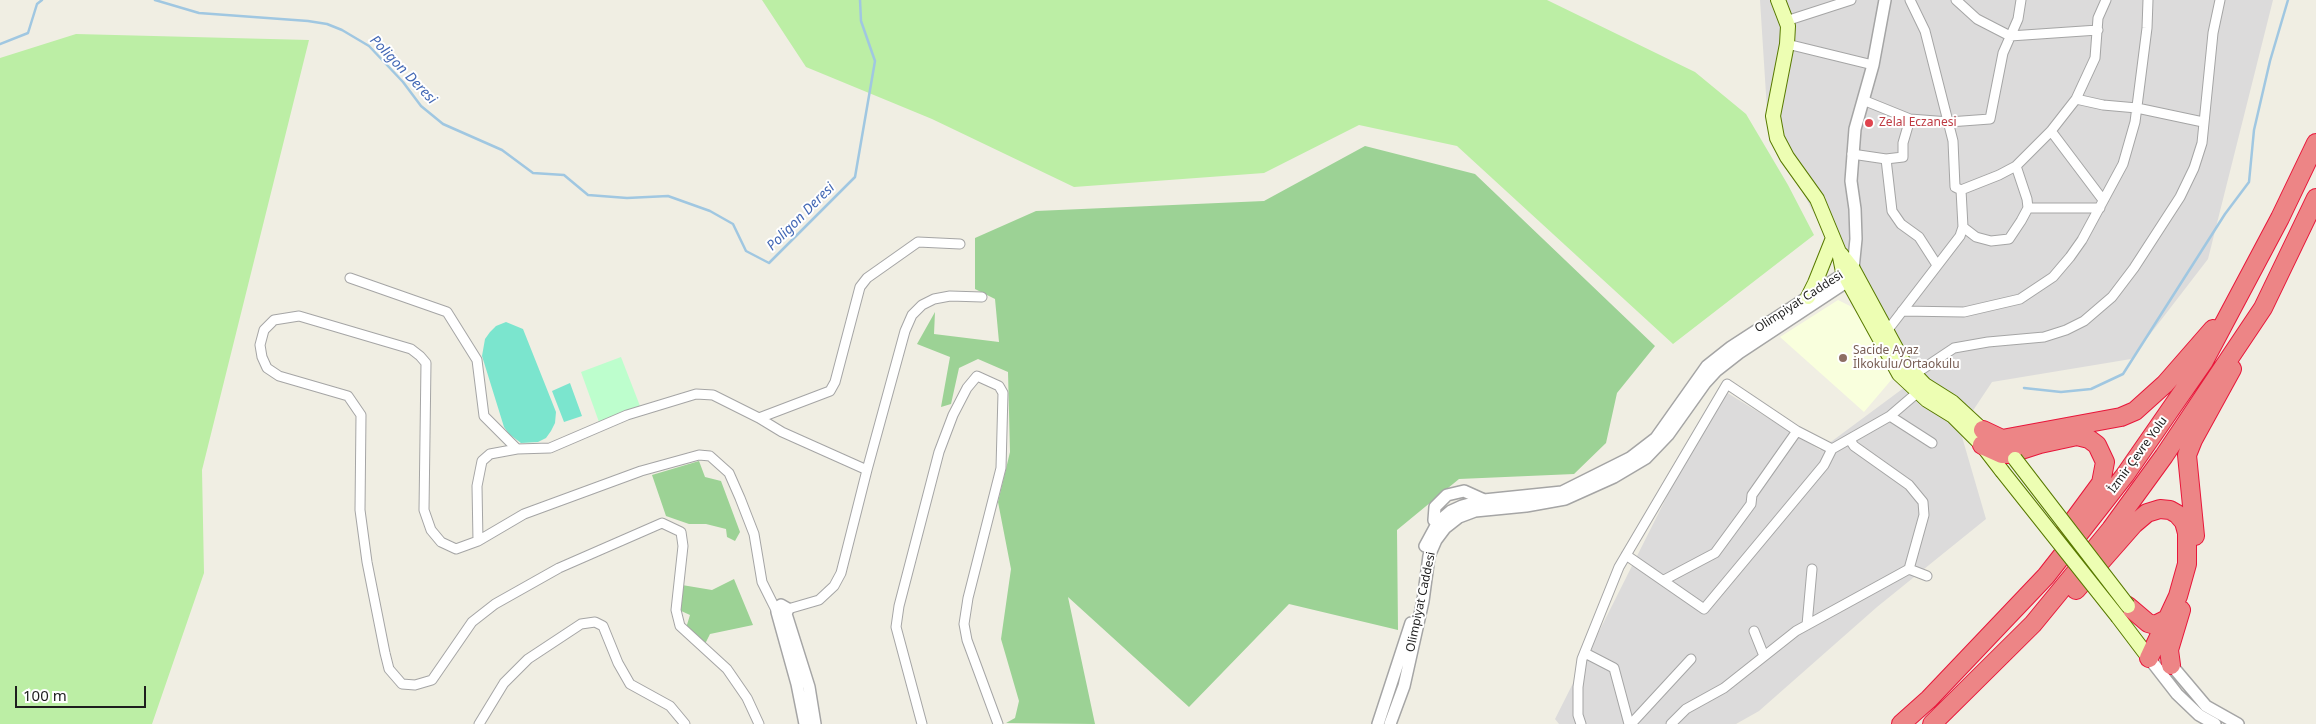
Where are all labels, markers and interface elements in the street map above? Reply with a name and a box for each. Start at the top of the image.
water label: Poligon Deresi [366,32,440,108]
place label: Zelal Eczanesi [1879,116,1957,130]
marker: Zelal Eczanesi [1863,117,1875,129]
water label: Poligon Deresi [764,180,838,254]
street label: Olimpiyat Caddesi [1752,268,1846,336]
place label: Sacide Ayaz İlkokulu/Ortaokulu [1853,344,1960,372]
marker: Sacide Ayaz İlkokulu/Ortaokulu [1837,352,1849,364]
street label: İzmir Çevre Yolu [2105,414,2171,496]
street label: Olimpiyat Caddesi [1403,550,1439,654]
scale bar [18,676,149,708]
text: 100 m [23,685,67,705]

